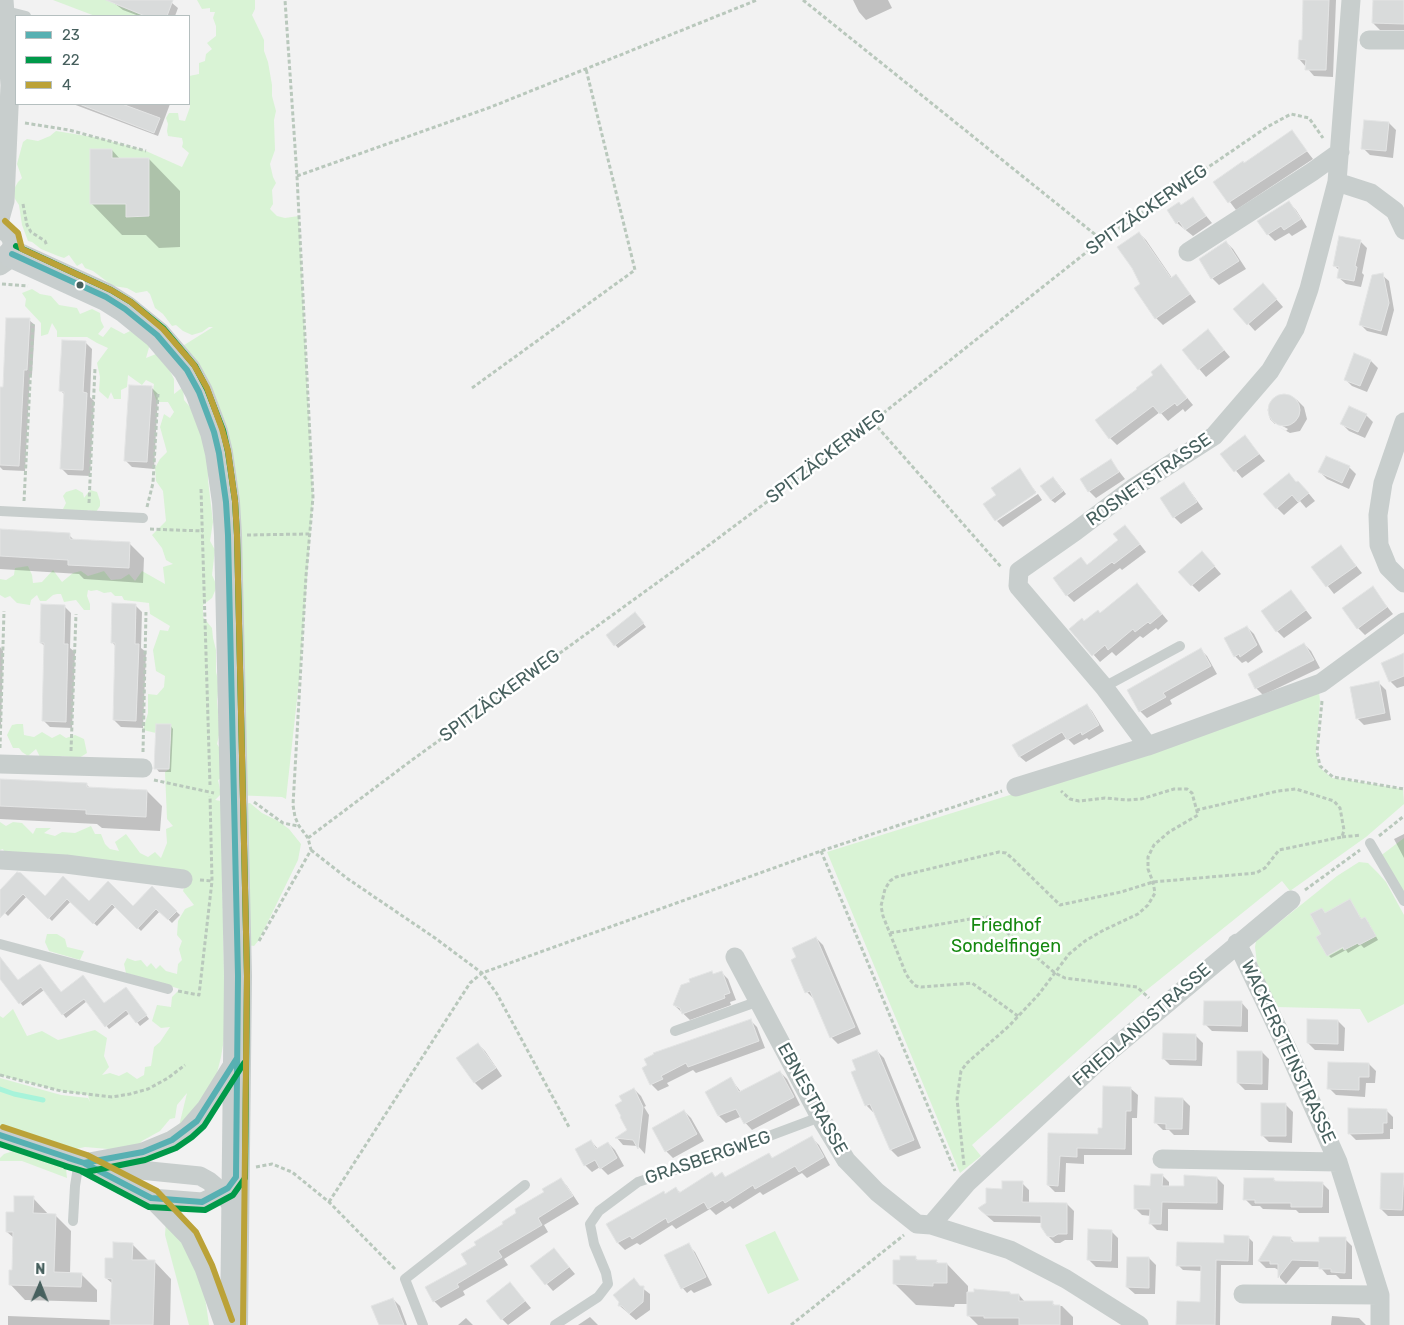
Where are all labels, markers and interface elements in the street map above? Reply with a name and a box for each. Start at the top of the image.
legend [15,15,190,105]
text: 23 [62,26,80,44]
text: 22 [62,51,80,69]
text: 4 [62,76,71,94]
street label: SPITZÄCKERWEG [1082,160,1212,260]
unlabelled marker [75,280,85,290]
street label: SPITZÄCKERWEG [762,405,890,509]
street label: ROSNETSTRASSE [1082,429,1216,531]
street label: SPITZÄCKERWEG [436,645,564,747]
park label: Friedhof Sondelfingen [951,915,1061,958]
street label: WACKERSTEINSTRASSE [1236,957,1340,1147]
street label: FRIEDLANDSTRASSE [1068,959,1216,1091]
street label: EBNESTRASSE [772,1039,852,1159]
street label: GRASBERGWEG [642,1126,774,1190]
north arrow [15,1260,65,1310]
text: N [35,1261,45,1278]

